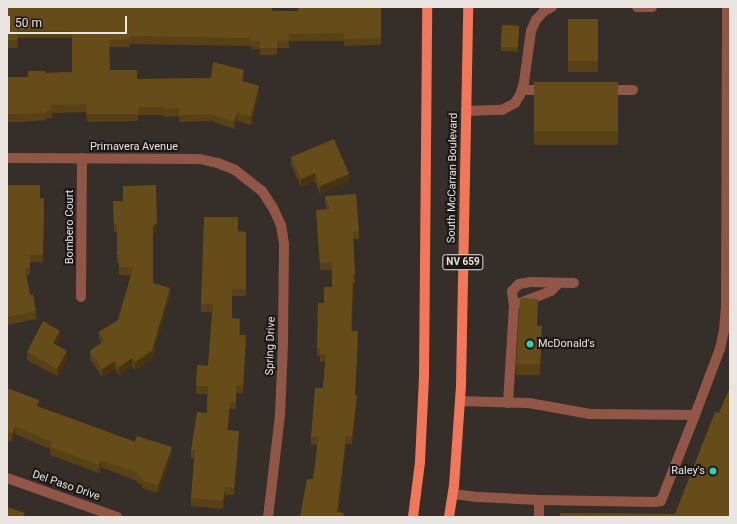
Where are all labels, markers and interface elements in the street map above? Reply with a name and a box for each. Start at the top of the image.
scale bar [10,8,129,34]
text: 50 m [15,16,42,30]
street label: South McCarran Boulevard [445,113,461,243]
street label: Primavera Avenue [90,140,178,154]
street label: Bombero Court [63,190,77,264]
road number: NV 659 [442,254,484,270]
street label: Spring Drive [263,316,279,376]
place label: McDonald's [538,337,595,351]
marker: McDonald's [525,339,535,349]
place label: Raley's [671,464,705,478]
marker: Raley's [708,466,718,476]
street label: Del Paso Drive [30,468,102,504]

